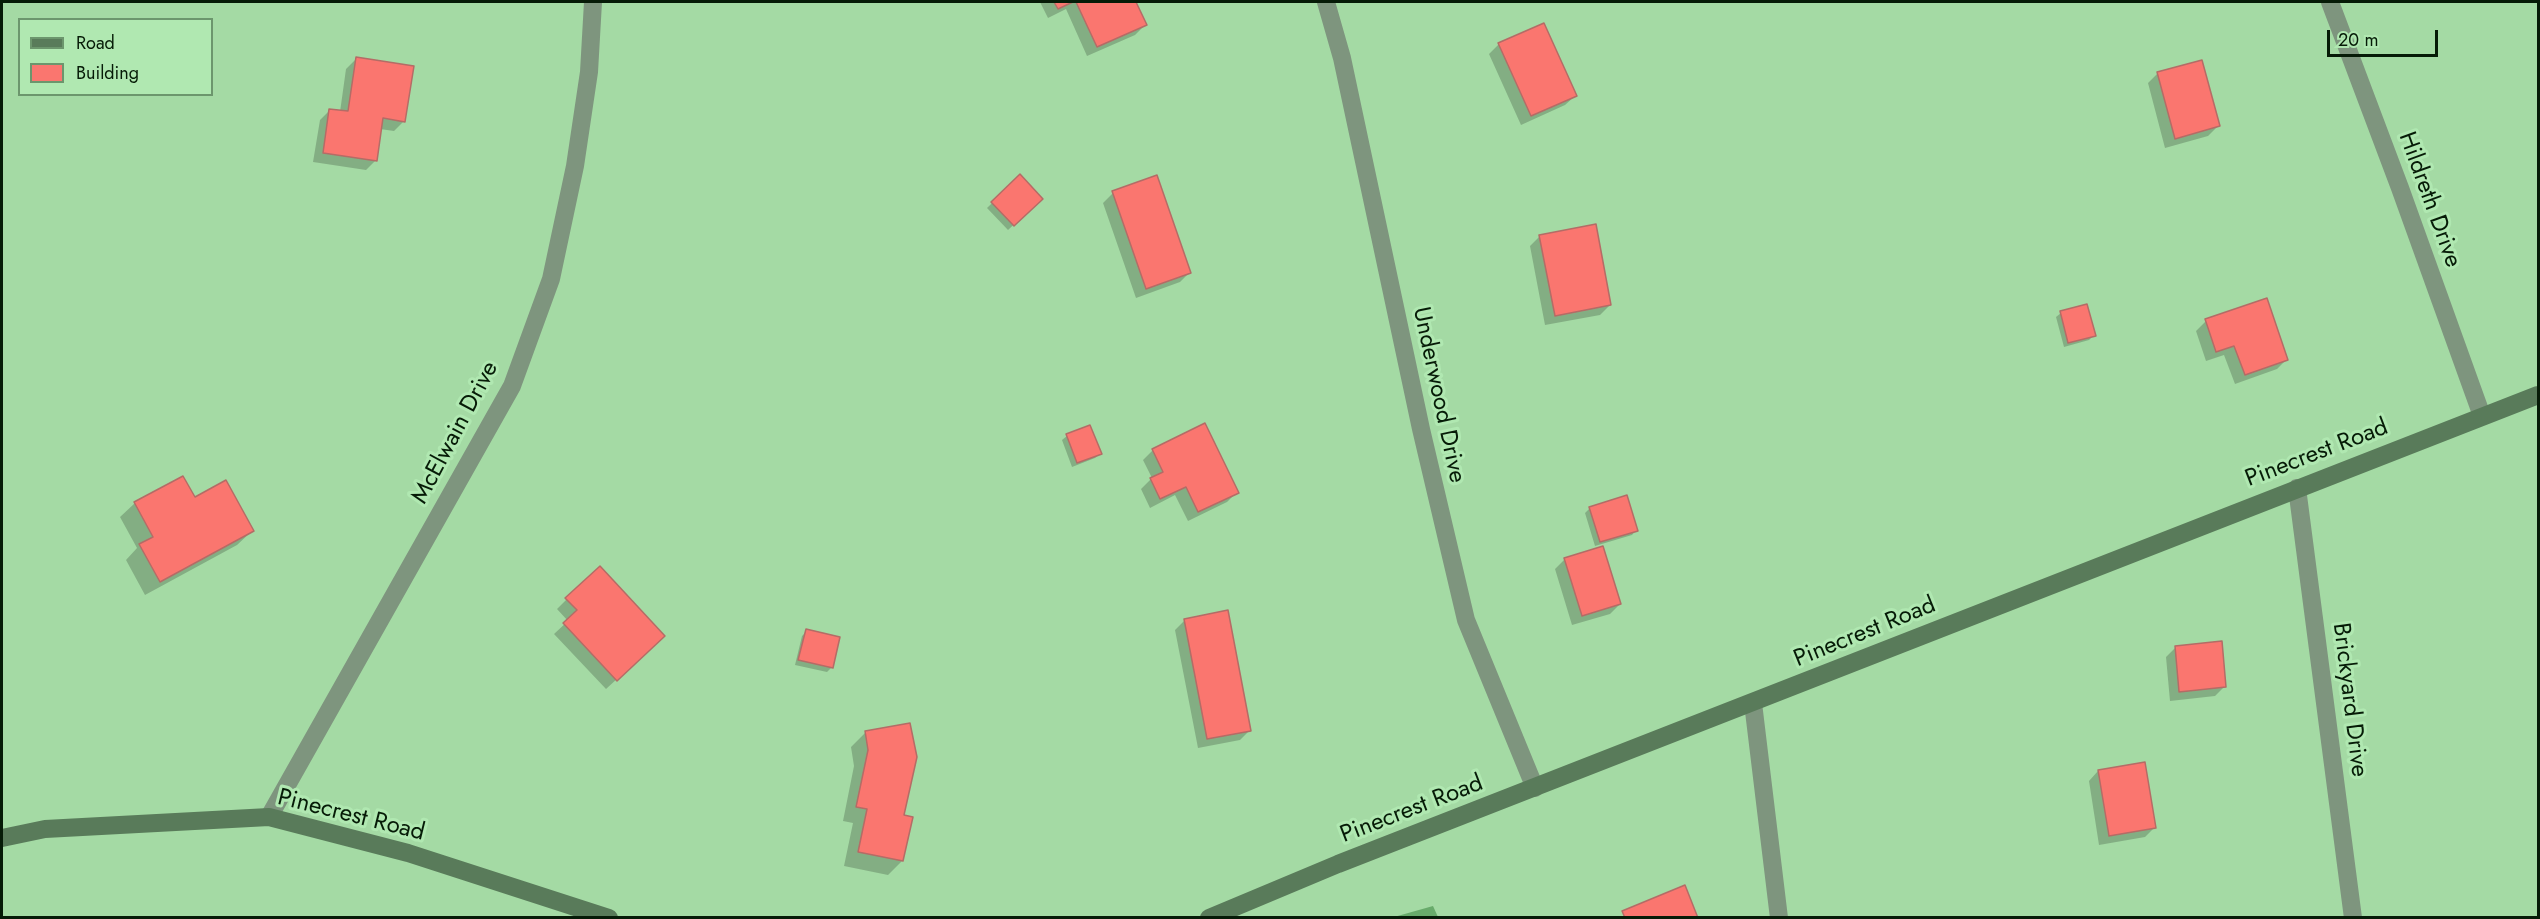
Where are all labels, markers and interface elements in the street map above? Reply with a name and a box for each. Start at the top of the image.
legend [18,18,213,96]
scale bar [2330,18,2441,56]
text: 20 m [2338,27,2378,53]
text: Road [76,30,115,56]
text: Building [76,60,139,86]
street label: Hildreth Drive [2391,128,2467,272]
street label: Underwood Drive [1405,304,1471,486]
street label: McElwain Drive [406,357,506,509]
street label: Pinecrest Road [2242,414,2392,494]
street label: Pinecrest Road [1790,591,1940,675]
street label: Brickyard Drive [2325,621,2373,779]
street label: Pinecrest Road [1337,770,1487,850]
street label: Pinecrest Road [275,784,427,848]

